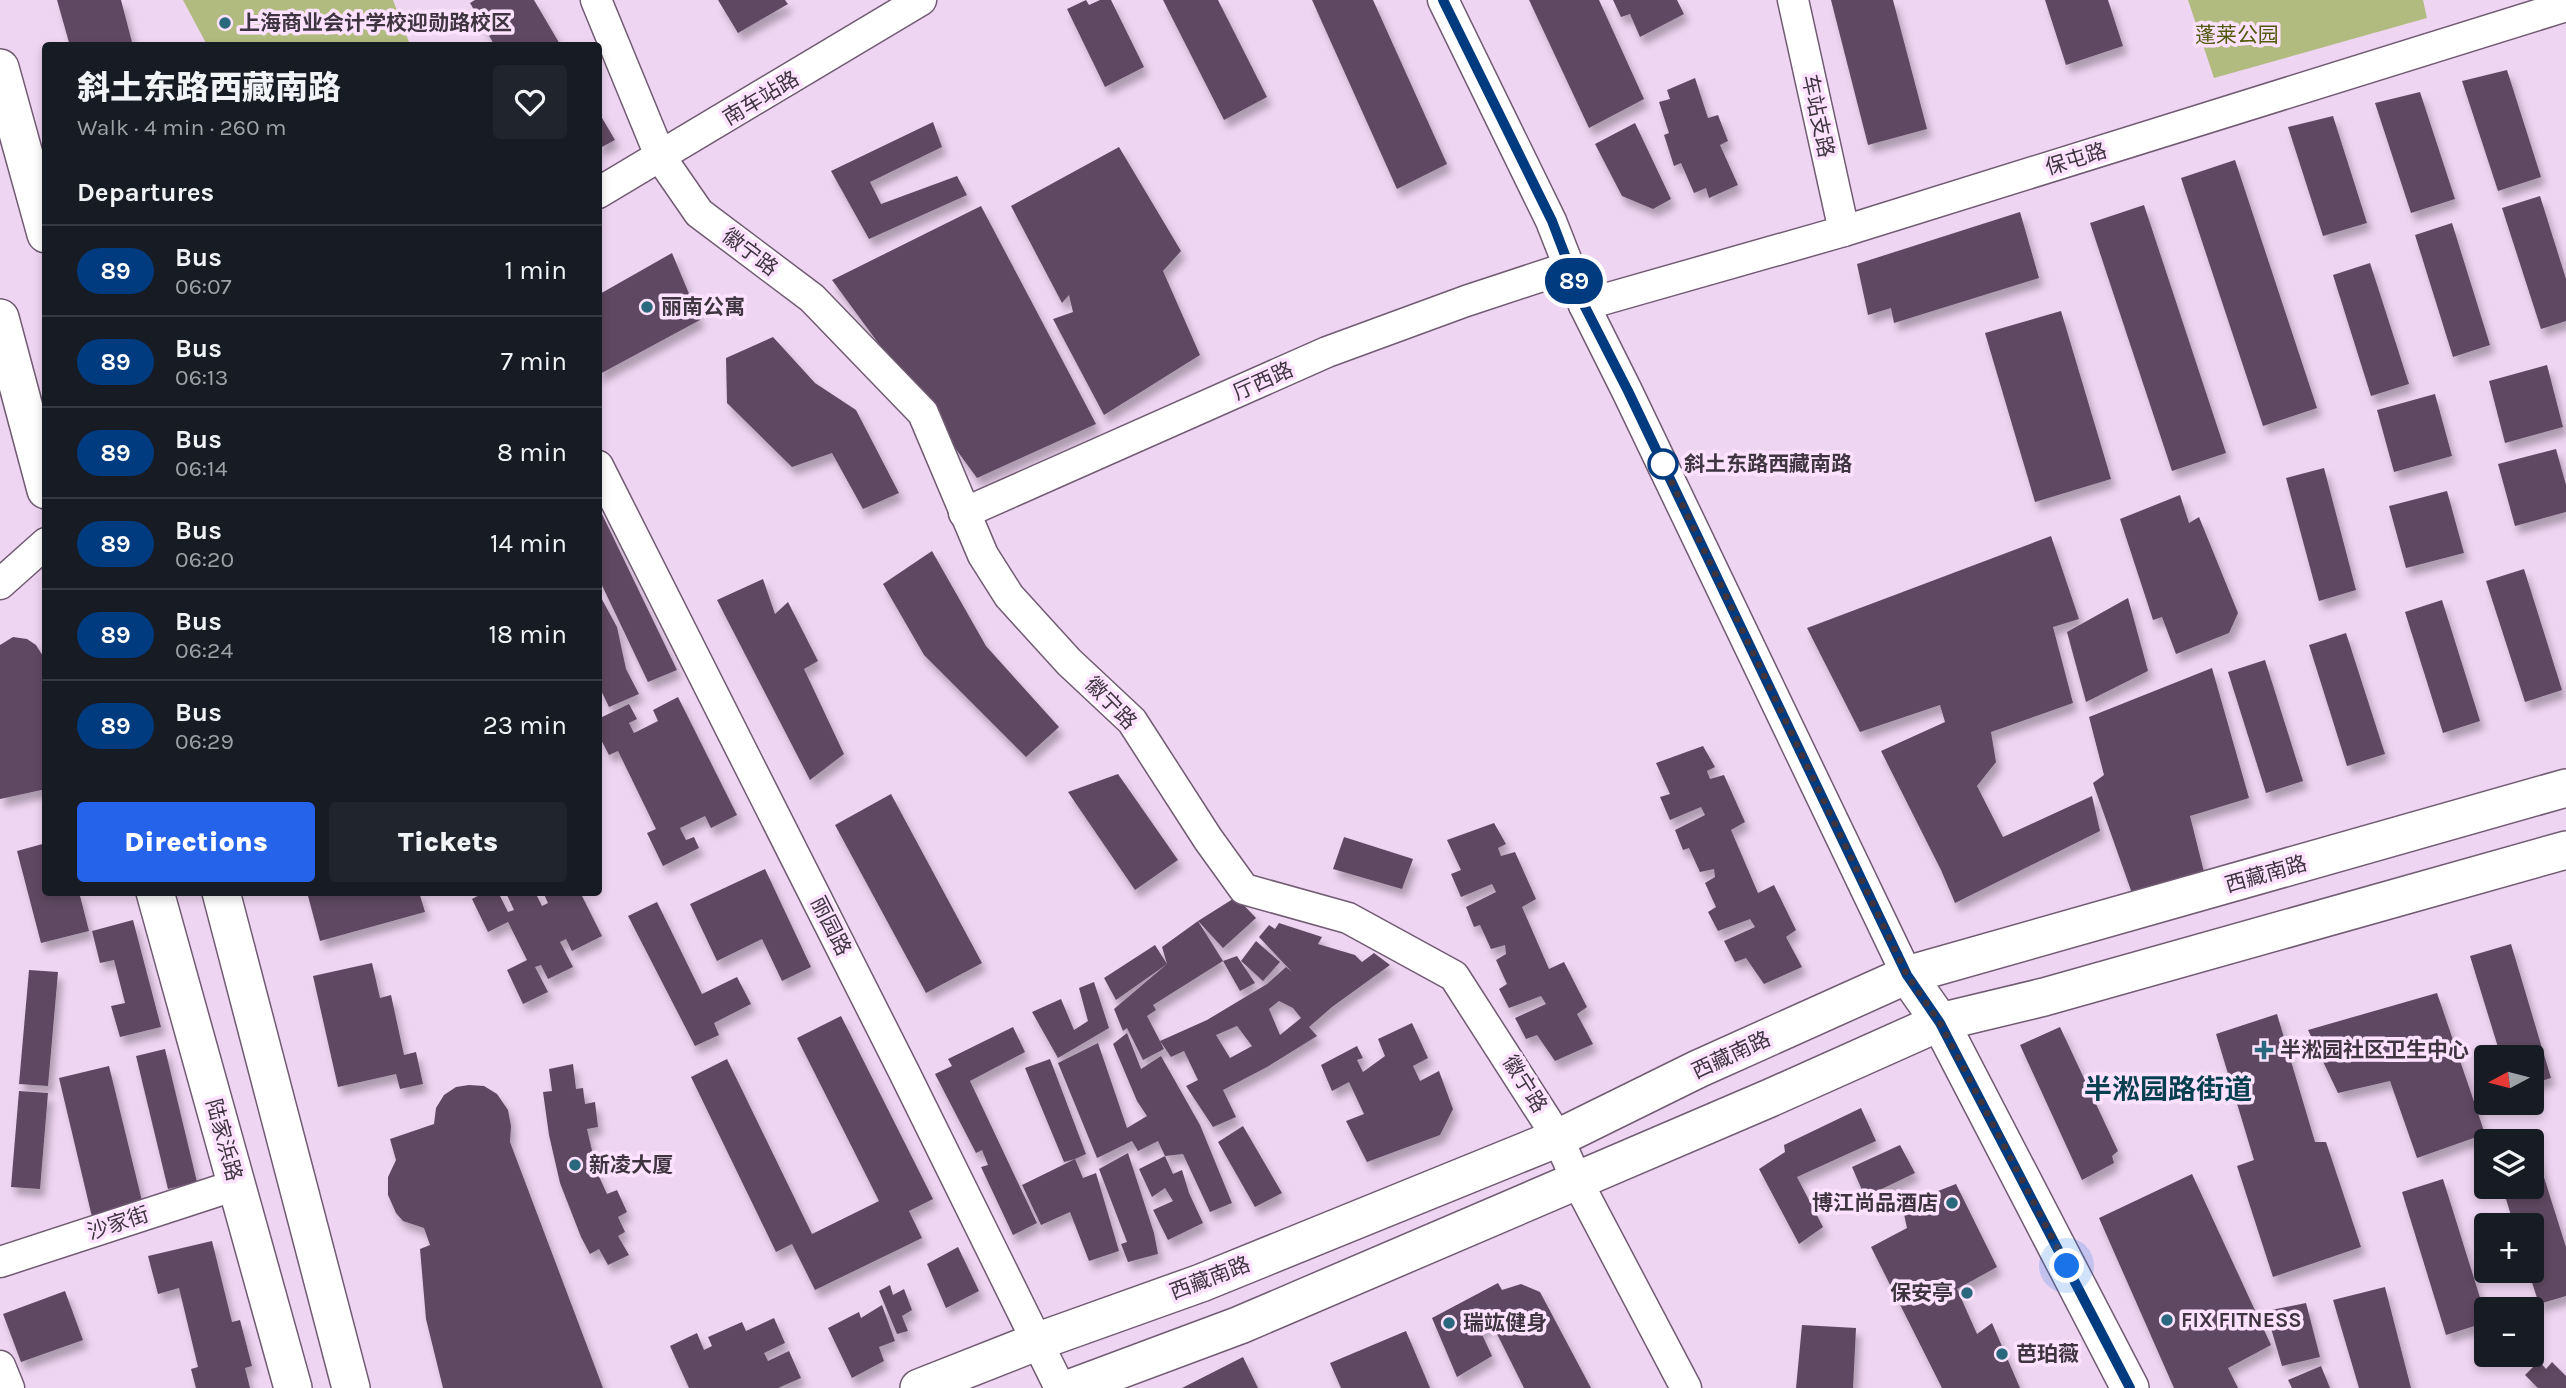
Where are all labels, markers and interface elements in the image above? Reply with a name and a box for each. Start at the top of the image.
place label: 上海商业会计学校迎勋路校区 [239,11,512,35]
marker: 上海商业会计学校迎勋路校区 [217,15,233,31]
park label: 蓬莱公园 [2195,23,2279,47]
button: heart [493,65,567,139]
street label: 南车站路 [719,66,803,130]
text: 斜土东路西藏南路 [77,69,341,107]
street label: 车站支路 [1798,72,1838,160]
text: Walk · 4 min · 260 m [77,114,287,141]
street label: 保屯路 [2042,138,2110,180]
text: Departures [77,177,214,208]
street label: 徽宁路 [718,223,782,281]
text: Bus [175,242,222,273]
text: 1 min [504,255,567,286]
text: 89 [100,257,131,285]
line badge: 89 [1542,258,1606,304]
text: 89 [1559,267,1589,295]
text: 06:07 [175,273,232,300]
place label: 丽南公寓 [661,295,745,319]
marker: 丽南公寓 [639,299,655,315]
text: Bus [175,333,222,364]
text: 7 min [501,346,567,377]
text: 89 [100,348,131,376]
street label: 厅西路 [1229,357,1297,405]
text: 06:13 [175,364,228,391]
text: Bus [175,424,222,455]
text: 8 min [497,437,567,468]
text: 89 [100,439,131,467]
marker: 斜土东路西藏南路 [1648,449,1678,479]
place label: 斜土东路西藏南路 [1684,452,1852,476]
text: 06:14 [175,455,228,482]
text: Bus [175,515,222,546]
text: 14 min [490,528,567,559]
text: 89 [100,530,131,558]
text: 06:20 [175,546,234,573]
text: Bus [175,606,222,637]
text: 18 min [488,619,567,650]
text: 89 [100,621,131,649]
text: 06:24 [175,637,233,664]
street label: 徽宁路 [1080,672,1142,734]
text: Bus [175,697,222,728]
text: 23 min [483,710,567,741]
text: 89 [100,712,131,740]
text: 06:29 [175,728,234,755]
button: Directions [77,802,315,882]
button: Tickets [329,802,567,882]
street label: 西藏南路 [2222,851,2310,897]
street label: 丽园路 [806,892,856,960]
street label: 西藏南路 [1688,1026,1774,1084]
place label: 半淞园社区卫生中心 [2280,1038,2469,1062]
marker: 半淞园社区卫生中心 [2254,1040,2274,1060]
north arrow [2474,1045,2544,1115]
map controls [2474,1045,2544,1367]
street label: 徽宁路 [1498,1051,1552,1117]
district label: 半淞园路街道 [2084,1073,2252,1106]
street label: 陆家浜路 [202,1096,246,1184]
button: layers [2474,1129,2544,1199]
place label: 新凌大厦 [589,1153,673,1177]
marker: 新凌大厦 [567,1157,583,1173]
place label: 博江尚品酒店 [1812,1191,1938,1215]
marker: 博江尚品酒店 [1944,1195,1960,1211]
street label: 沙家街 [84,1202,152,1244]
button: + [2474,1213,2544,1283]
your location [2049,1248,2084,1283]
street label: 西藏南路 [1166,1252,1254,1304]
place label: 保安亭 [1890,1281,1953,1305]
marker: 保安亭 [1959,1285,1975,1301]
button: − [2474,1297,2544,1367]
place label: FIX FITNESS [2181,1308,2302,1332]
place label: 瑞竑健身 [1463,1311,1547,1335]
marker: FIX FITNESS [2159,1312,2175,1328]
marker: 瑞竑健身 [1441,1315,1457,1331]
place label: 芭珀薇 [2016,1342,2079,1366]
marker: 芭珀薇 [1994,1346,2010,1362]

